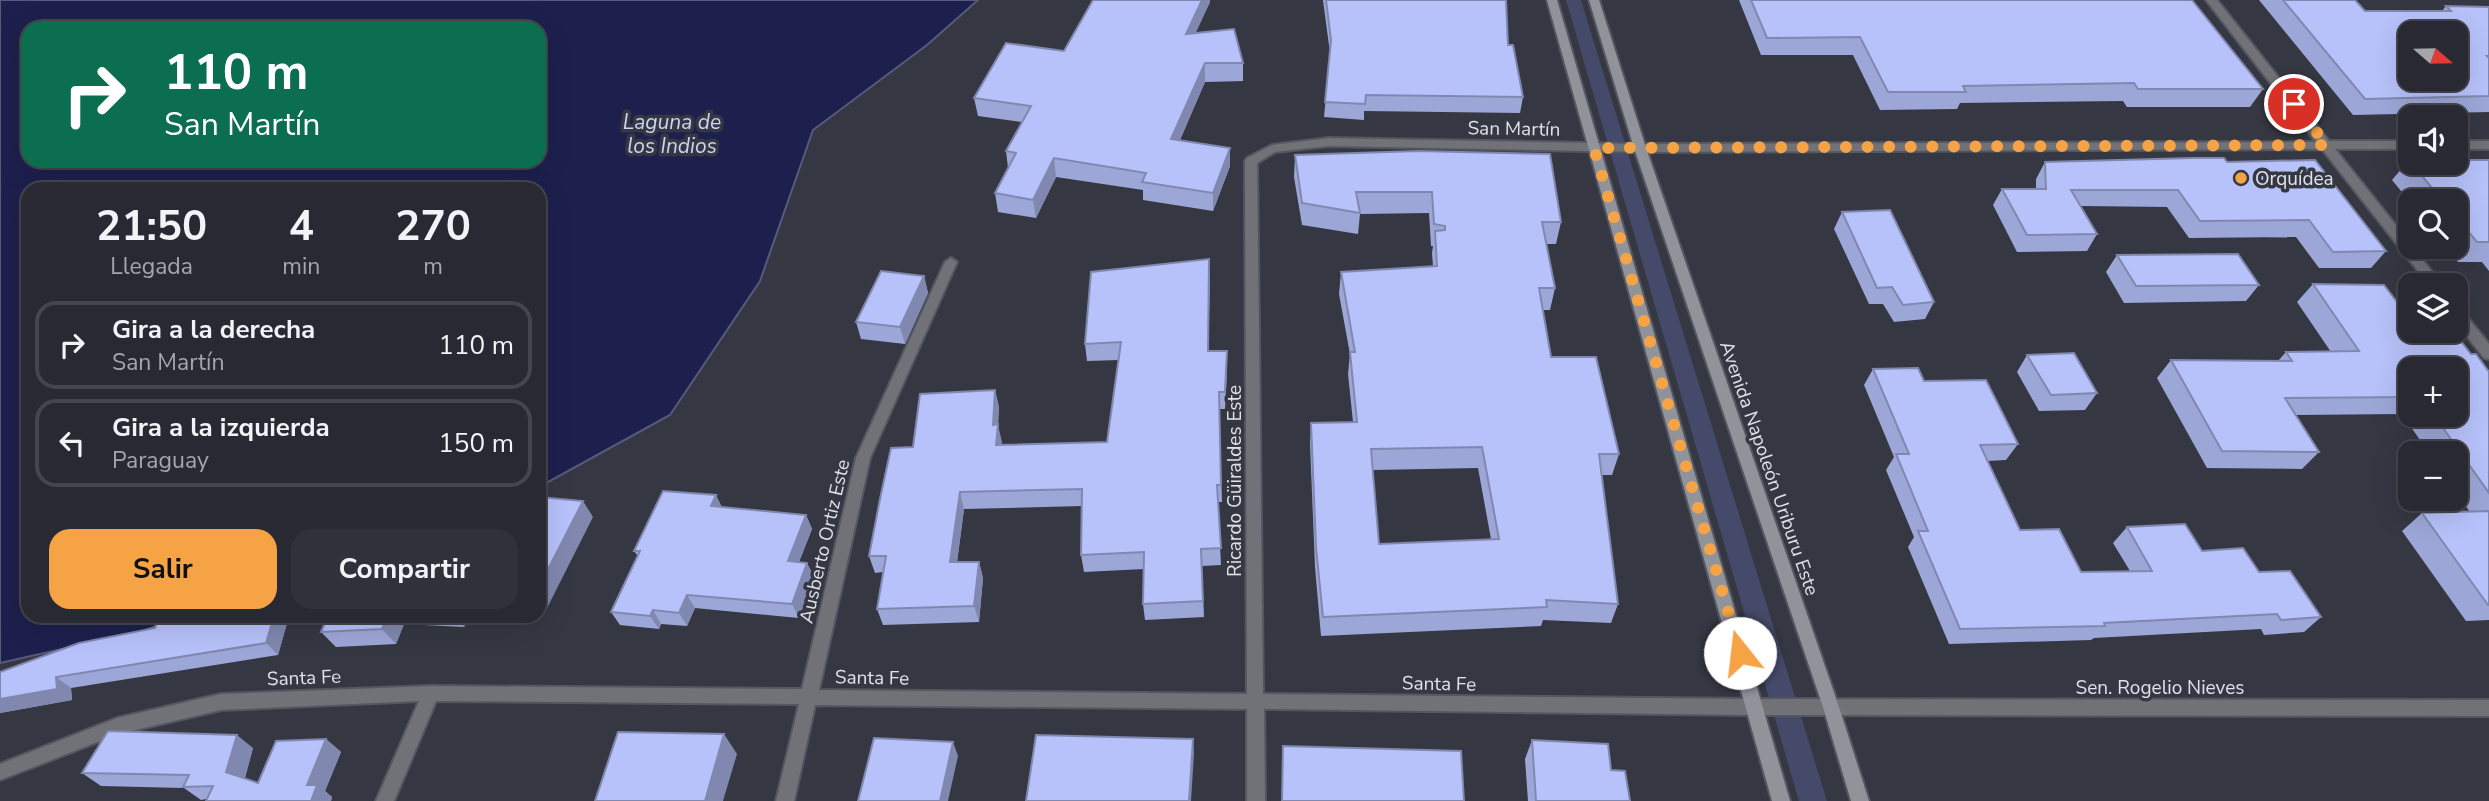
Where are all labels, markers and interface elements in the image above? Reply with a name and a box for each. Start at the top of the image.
north arrow [2398,21,2468,91]
map controls [2398,21,2468,511]
text: 110 m [164,39,308,106]
icon: right [49,49,140,140]
pin [2264,74,2324,134]
icon: arrive [2275,85,2313,123]
text: San Martín [164,103,320,146]
button: sound [2398,105,2468,175]
water label: Laguna de los Indios [623,108,721,160]
street label: San Martín [1467,115,1561,143]
place label: Orquídea [2255,166,2334,192]
marker: Orquídea [2233,170,2249,186]
button: search [2398,189,2468,259]
text: 21:50 [96,198,207,255]
text: 4 [289,198,314,255]
text: 270 [395,198,471,255]
text: Llegada [110,251,193,282]
text: min [282,251,320,282]
text: m [423,251,443,282]
button: layers [2398,273,2468,343]
text: Gira a la derecha [112,312,315,347]
icon: right [53,326,91,364]
text: 110 m [438,328,514,363]
street label: Avenida Napoleón Uriburu Este [1713,338,1825,599]
text: San Martín [112,347,224,378]
button: + [2398,357,2468,427]
street label: Ricardo Güiraldes Este [1222,385,1248,577]
text: Gira a la izquierda [112,410,330,445]
icon: left [53,424,91,462]
text: 150 m [438,426,514,461]
button: − [2398,441,2468,511]
text: Paraguay [112,445,209,476]
street label: Ausberto Ortiz Este [793,457,856,626]
button: Salir [49,529,277,609]
button: Compartir [291,529,518,609]
position arrow [1703,616,1777,690]
street label: Santa Fe [266,664,342,692]
street label: Santa Fe [835,664,909,692]
street label: Santa Fe [1402,670,1476,698]
street label: Sen. Rogelio Nieves [2076,675,2244,701]

